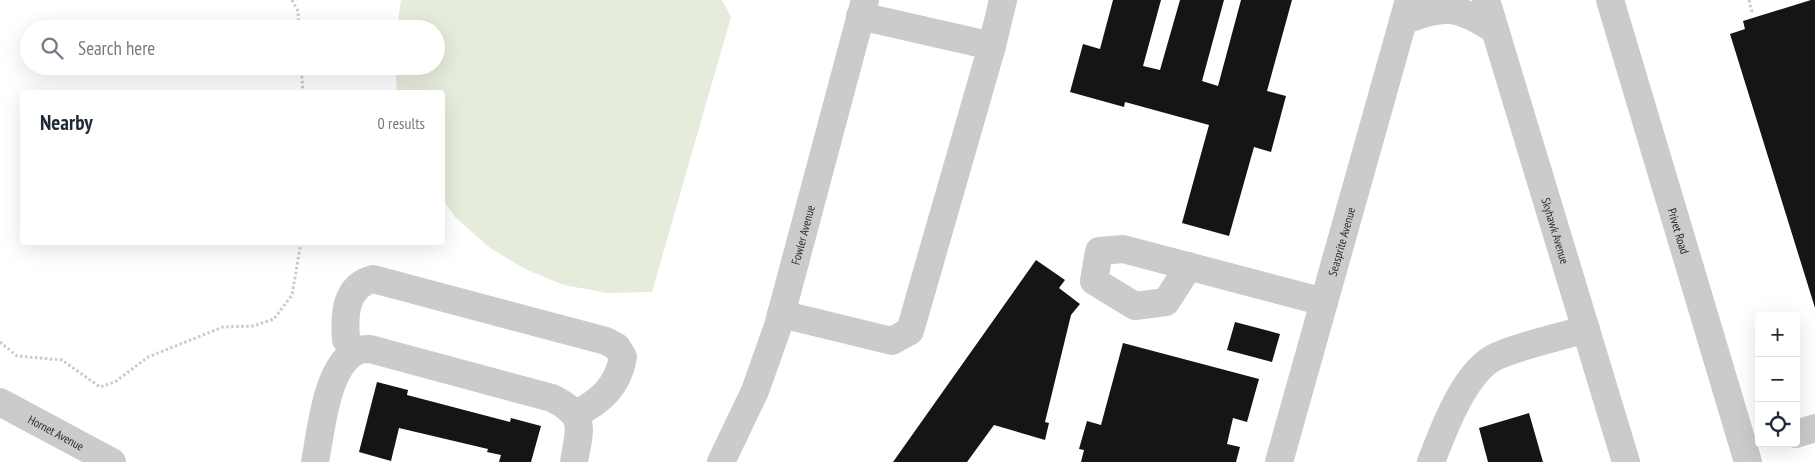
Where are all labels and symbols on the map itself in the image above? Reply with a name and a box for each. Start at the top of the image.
street label: Skyhawk Avenue [1539,196,1573,266]
street label: Fowler Avenue [787,204,817,266]
street label: Seasprite Avenue [1324,205,1358,278]
street label: Privet Road [1665,206,1693,256]
street label: Hornet Avenue [26,411,87,453]

